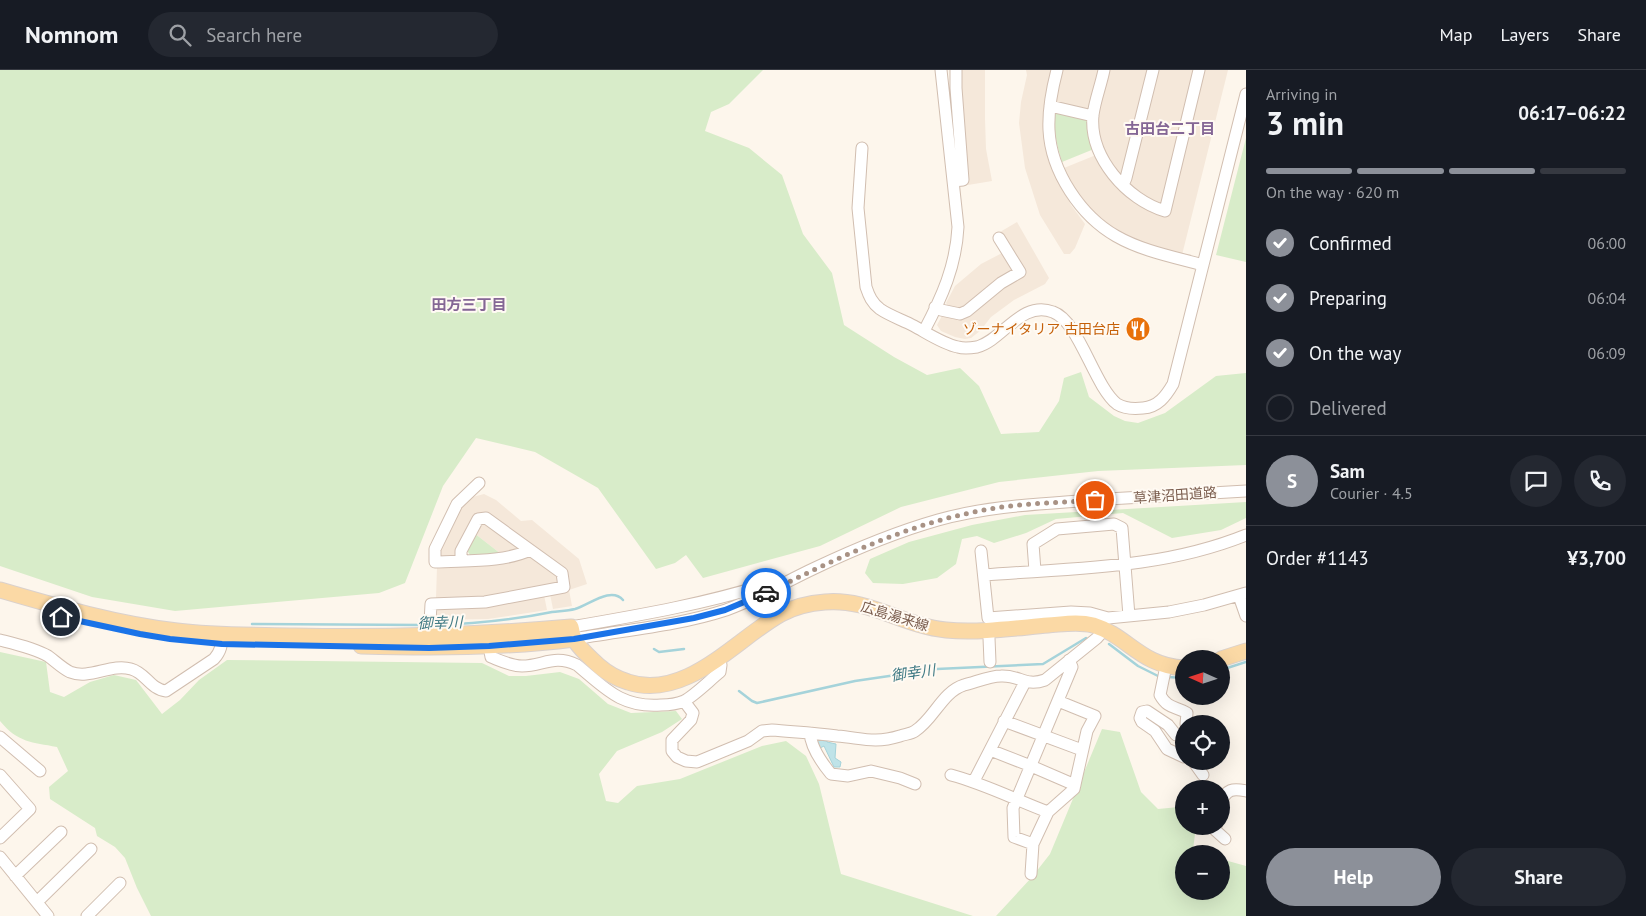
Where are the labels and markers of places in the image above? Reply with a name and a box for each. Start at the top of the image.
restaurant icon: ゾーナイタリア 古田台店 [1125,316,1151,342]
place label: ゾーナイタリア 古田台店 [963,320,1120,338]
pin [1074,479,1116,521]
pin [40,596,82,638]

